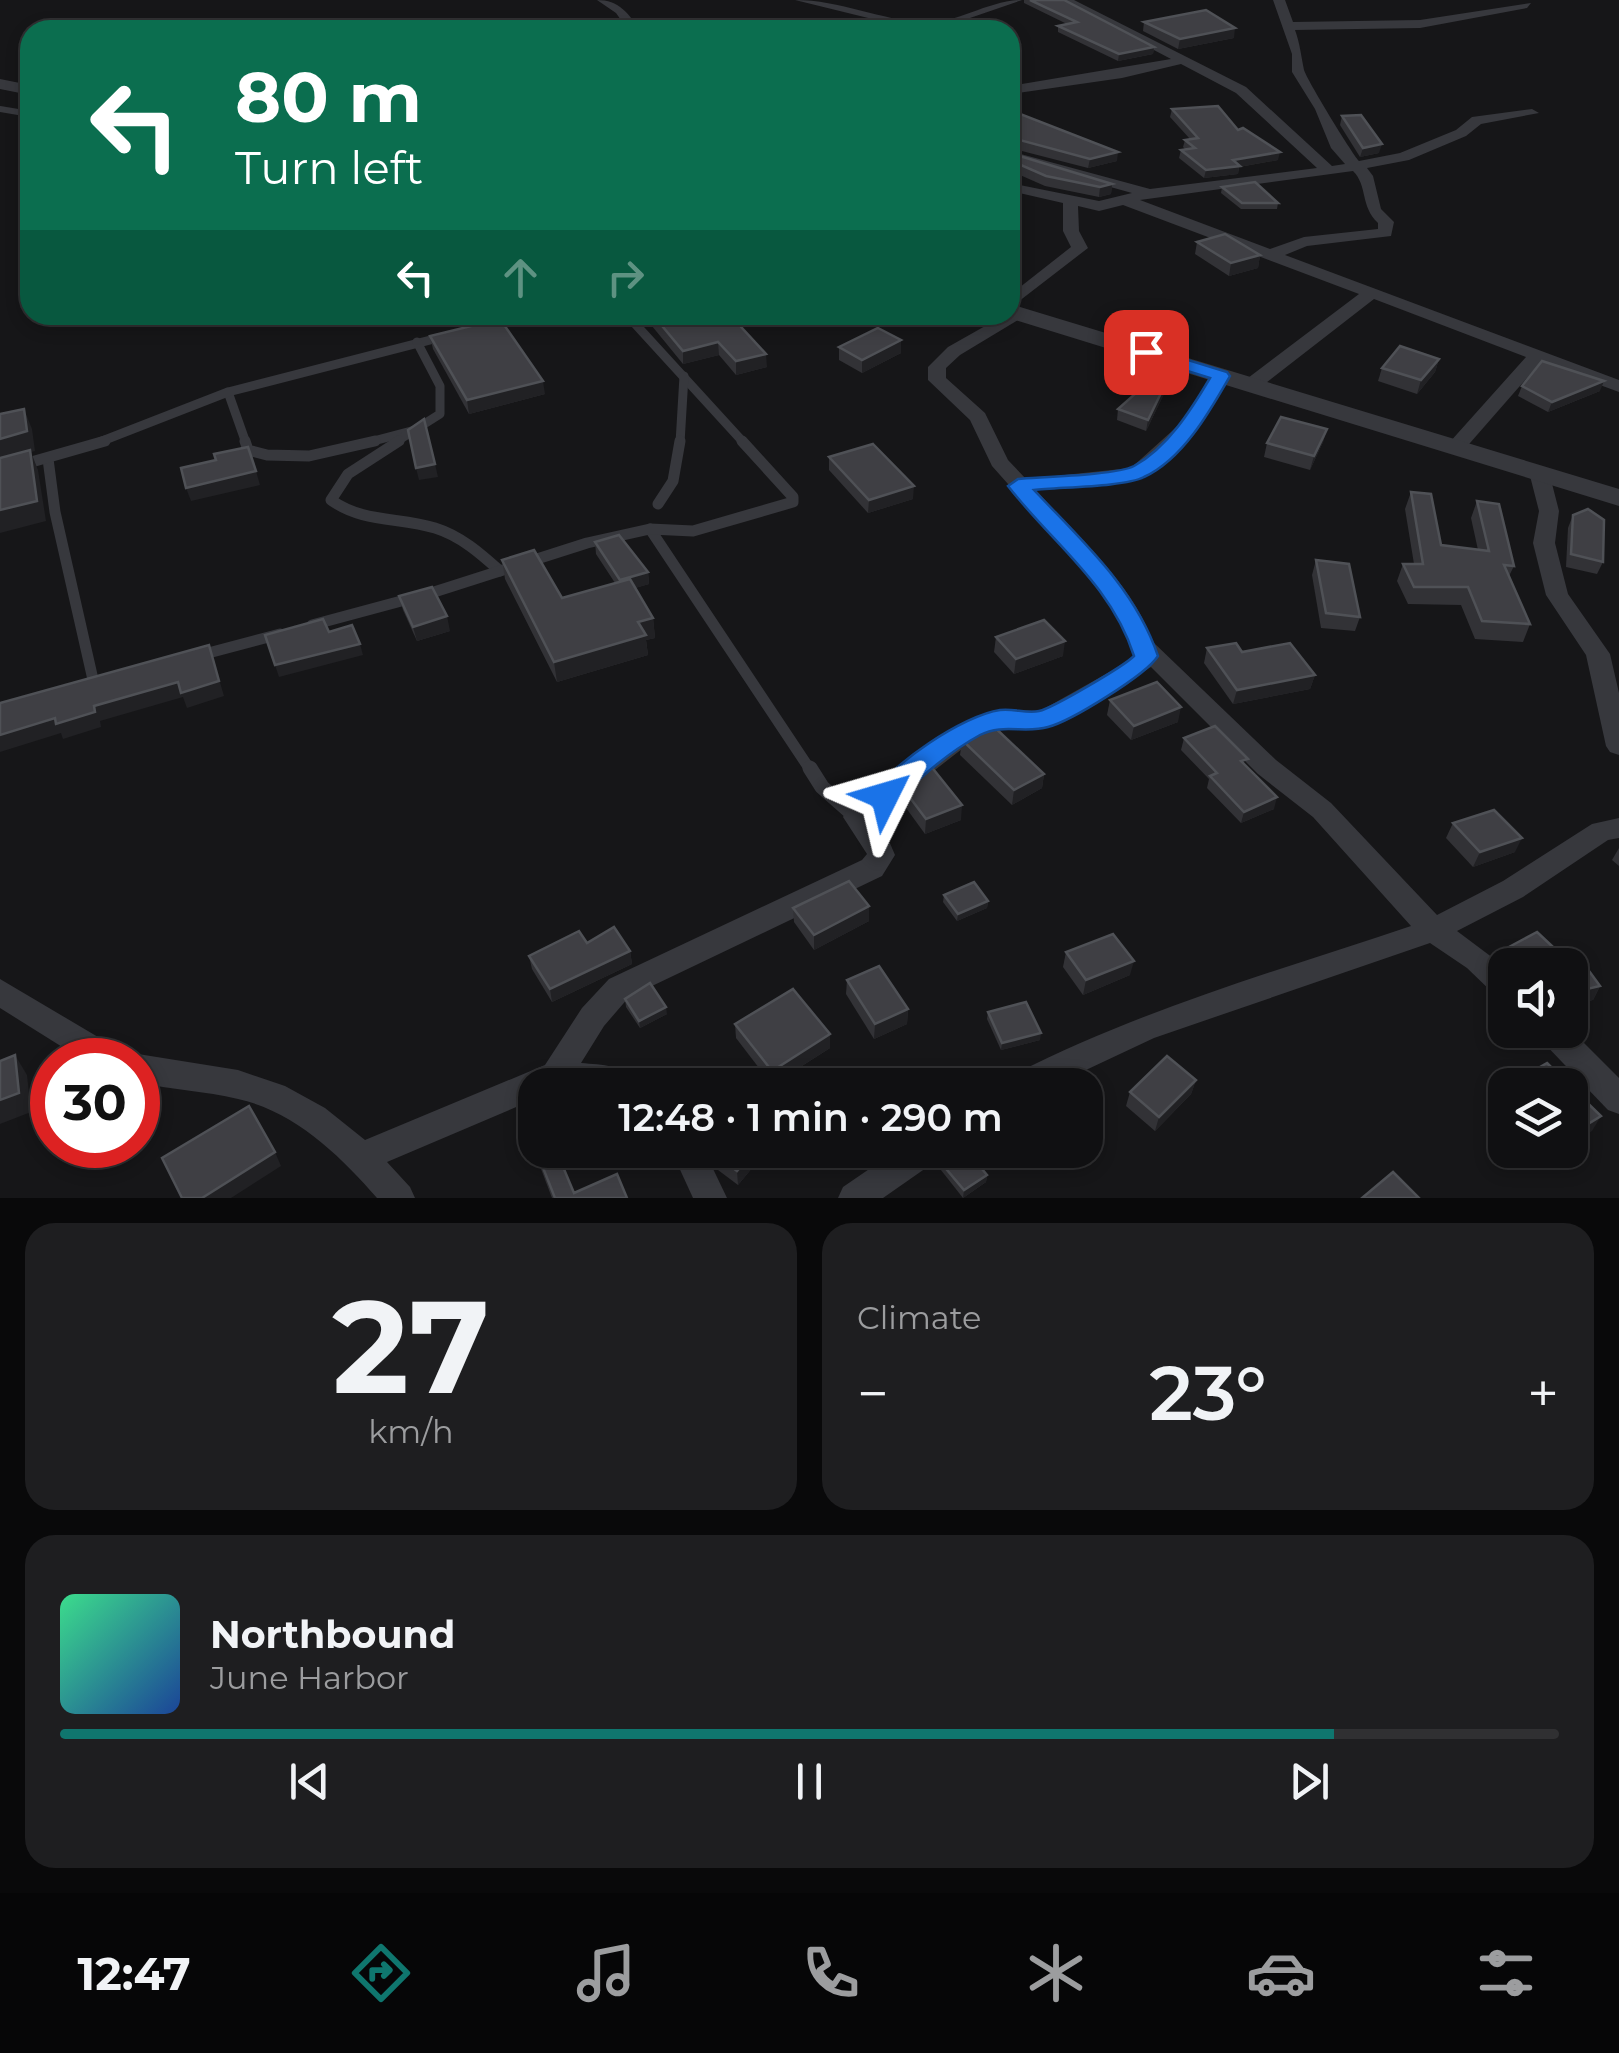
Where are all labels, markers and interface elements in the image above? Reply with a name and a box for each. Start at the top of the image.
text: 80 m [235,54,422,140]
icon: left [70,60,200,190]
text: Turn left [235,140,423,195]
icon: left [388,250,443,305]
icon: ahead [493,250,548,305]
icon: right [598,250,653,305]
pin [1104,310,1189,395]
icon: arrive [1119,325,1174,380]
position arrow [833,744,937,848]
map controls [1488,948,1588,1168]
button: sound [1488,948,1588,1048]
speed limit sign: 30 [30,1038,160,1168]
button: layers [1488,1068,1588,1168]
text: 12:48 · 1 min · 290 m [618,1094,1003,1141]
text: 27 [332,1267,490,1426]
text: Climate [857,1298,981,1337]
text: 23° [1149,1347,1267,1439]
text: − [857,1360,889,1427]
text: + [1527,1360,1559,1427]
text: km/h [368,1412,454,1451]
text: Northbound [210,1611,455,1658]
text: June Harbor [210,1658,409,1697]
icon: previous [282,1754,337,1809]
icon: pause [782,1754,837,1809]
icon: next [1282,1754,1337,1809]
icon: directions [346,1938,416,2008]
icon: music [571,1938,641,2008]
icon: phone [796,1938,866,2008]
icon: climate [1021,1938,1091,2008]
icon: car [1246,1938,1316,2008]
icon: filters [1471,1938,1541,2008]
text: 12:47 [78,1946,191,2001]

